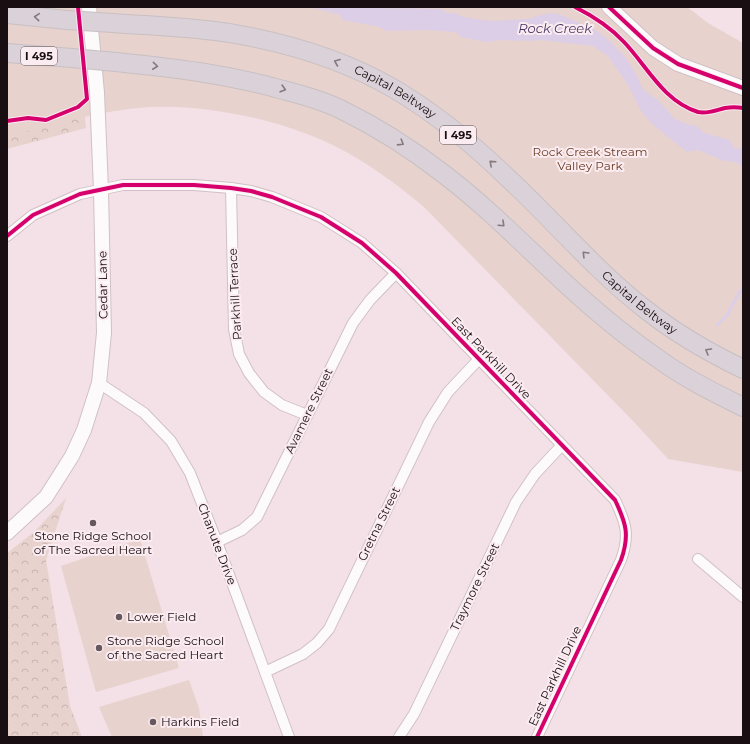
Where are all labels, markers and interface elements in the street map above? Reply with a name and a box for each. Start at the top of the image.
one-way arrow [34,13,40,22]
water label: Rock Creek [518,20,593,36]
road number: I 495 [21,47,57,65]
one-way arrow [333,59,341,67]
one-way arrow [152,61,158,70]
street label: Capital Beltway [352,62,440,122]
one-way arrow [279,84,286,93]
road number: I 495 [440,126,476,144]
one-way arrow [397,138,404,145]
park label: Rock Creek Stream Valley Park [533,144,647,173]
one-way arrow [489,160,497,168]
one-way arrow [497,219,505,227]
street label: Parkhill Terrace [225,248,244,340]
street label: Cedar Lane [94,251,111,319]
one-way arrow [582,251,590,259]
street label: Capital Beltway [599,267,681,337]
street label: East Parkhill Drive [448,313,534,402]
one-way arrow [705,349,712,356]
street label: Avamere Street [281,366,336,456]
street label: Gretna Street [354,484,403,563]
street label: Chanute Drive [195,501,240,587]
marker: Stone Ridge School of The Sacred Heart [88,518,98,528]
place label: Stone Ridge School of The Sacred Heart [34,528,152,557]
street label: Traymore Street [447,540,502,633]
place label: Lower Field [127,609,196,624]
marker: Lower Field [114,612,124,622]
street label: East Parkhill Drive [525,623,584,728]
place label: Stone Ridge School of the Sacred Heart [107,633,224,662]
marker: Stone Ridge School of the Sacred Heart [94,643,104,653]
place label: Harkins Field [161,714,240,729]
marker: Harkins Field [148,717,158,727]

